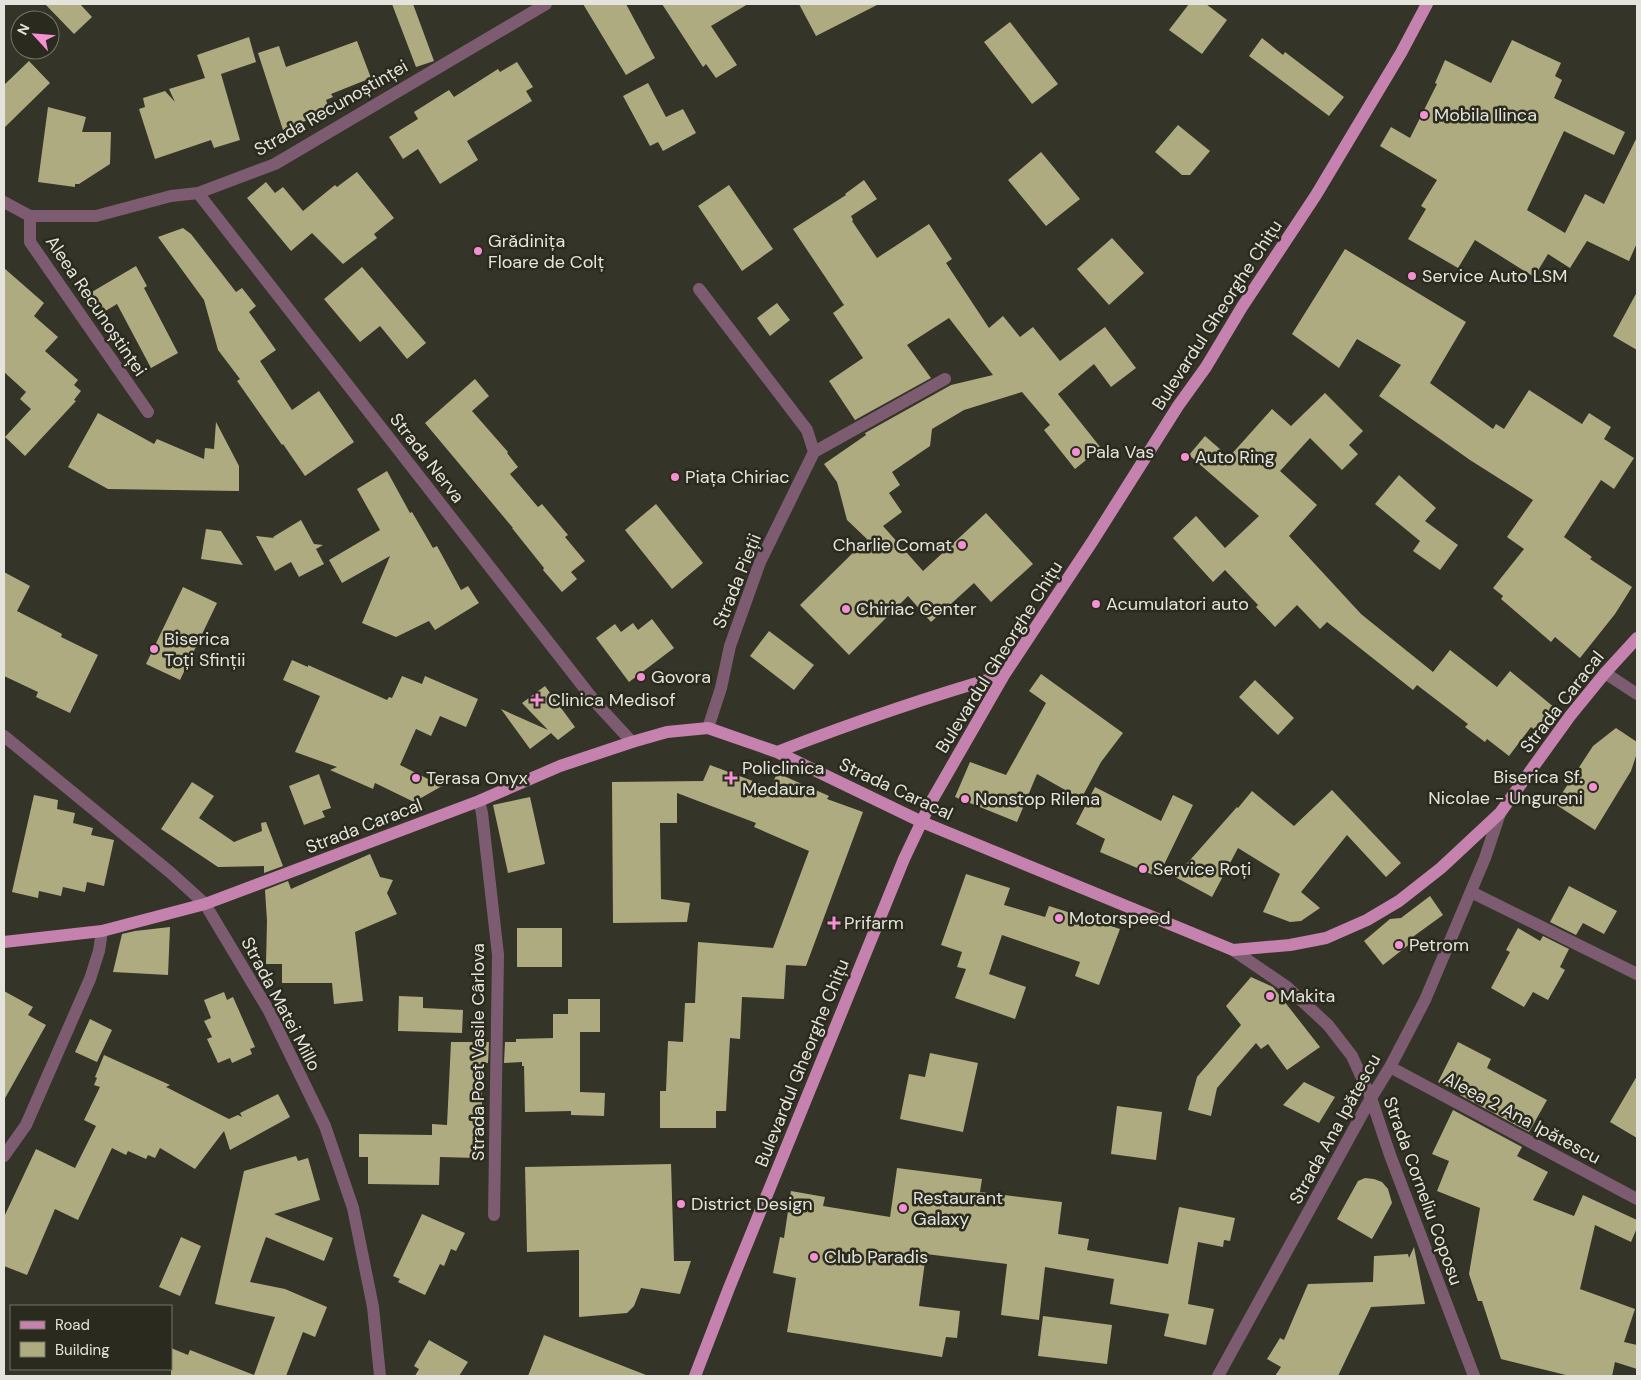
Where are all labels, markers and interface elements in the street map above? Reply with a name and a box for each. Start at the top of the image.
north arrow [10,10,60,60]
text: N [13,21,34,38]
street label: Strada Recunoștinței [250,54,412,162]
place label: Mobila Ilinca [1434,103,1537,127]
marker: Mobila Ilinca [1418,109,1430,121]
street label: Bulevardul Gheorghe Chițu [1146,215,1288,415]
place label: Grădinița Floare de Colț [488,229,604,274]
street label: Aleea Recunoștinței [40,231,152,381]
marker: Grădinița Floare de Colț [472,245,484,257]
place label: Service Auto LSM [1422,264,1567,288]
marker: Service Auto LSM [1406,270,1418,282]
street label: Strada Nerva [384,408,470,508]
place label: Pala Vas [1086,440,1154,464]
place label: Auto Ring [1195,445,1275,469]
marker: Pala Vas [1070,446,1082,458]
marker: Auto Ring [1179,451,1191,463]
place label: Piața Chiriac [685,465,790,489]
marker: Piața Chiriac [669,471,681,483]
street label: Strada Pieții [707,530,767,632]
place label: Charlie Comat [833,533,952,557]
marker: Charlie Comat [956,539,968,551]
street label: Bulevardul Gheorghe Chițu [930,556,1068,758]
place label: Acumulatori auto [1106,592,1249,616]
place label: Chiriac Center [856,597,977,621]
marker: Acumulatori auto [1090,598,1102,610]
marker: Chiriac Center [840,603,852,615]
place label: Biserica Toți Sfinții [164,627,246,672]
marker: Biserica Toți Sfinții [148,643,160,655]
street label: Strada Caracal [1515,646,1609,758]
place label: Govora [651,665,711,689]
marker: Govora [635,671,647,683]
place label: Clinica Medisof [548,688,676,712]
marker: Clinica Medisof [530,693,544,707]
street label: Strada Caracal [835,752,957,826]
place label: Policlinica Medaura [742,756,824,801]
place label: Biserica Sf. Nicolae - Ungureni [1428,765,1583,810]
place label: Terasa Onyx [426,766,528,790]
marker: Policlinica Medaura [724,771,738,785]
marker: Terasa Onyx [410,772,422,784]
marker: Biserica Sf. Nicolae - Ungureni [1587,781,1599,793]
place label: Nonstop Rilena [975,787,1100,811]
street label: Strada Caracal [302,793,426,859]
marker: Nonstop Rilena [959,793,971,805]
place label: Service Roți [1153,857,1251,881]
marker: Service Roți [1137,863,1149,875]
place label: Motorspeed [1069,906,1171,930]
place label: Prifarm [844,911,904,935]
marker: Motorspeed [1053,912,1065,924]
marker: Prifarm [828,917,840,929]
street label: Strada Matei Millo [235,933,327,1075]
place label: Petrom [1409,933,1469,957]
marker: Petrom [1393,939,1405,951]
street label: Strada Poet Vasile Cârlova [466,943,490,1161]
street label: Bulevardul Gheorghe Chițu [749,955,855,1171]
place label: Makita [1280,984,1335,1008]
marker: Makita [1264,990,1276,1002]
street label: Strada Ana Ipătescu [1284,1050,1386,1208]
street label: Aleea 2 Ana Ipătescu [1439,1066,1605,1170]
street label: Strada Corneliu Coposu [1378,1093,1468,1289]
place label: Restaurant Galaxy [913,1186,1003,1231]
place label: District Design [691,1192,813,1216]
marker: District Design [675,1198,687,1210]
marker: Restaurant Galaxy [897,1202,909,1214]
place label: Club Paradis [824,1245,928,1269]
marker: Club Paradis [808,1251,820,1263]
legend [10,1305,172,1370]
text: Road [55,1315,90,1335]
text: Building [55,1340,110,1360]

